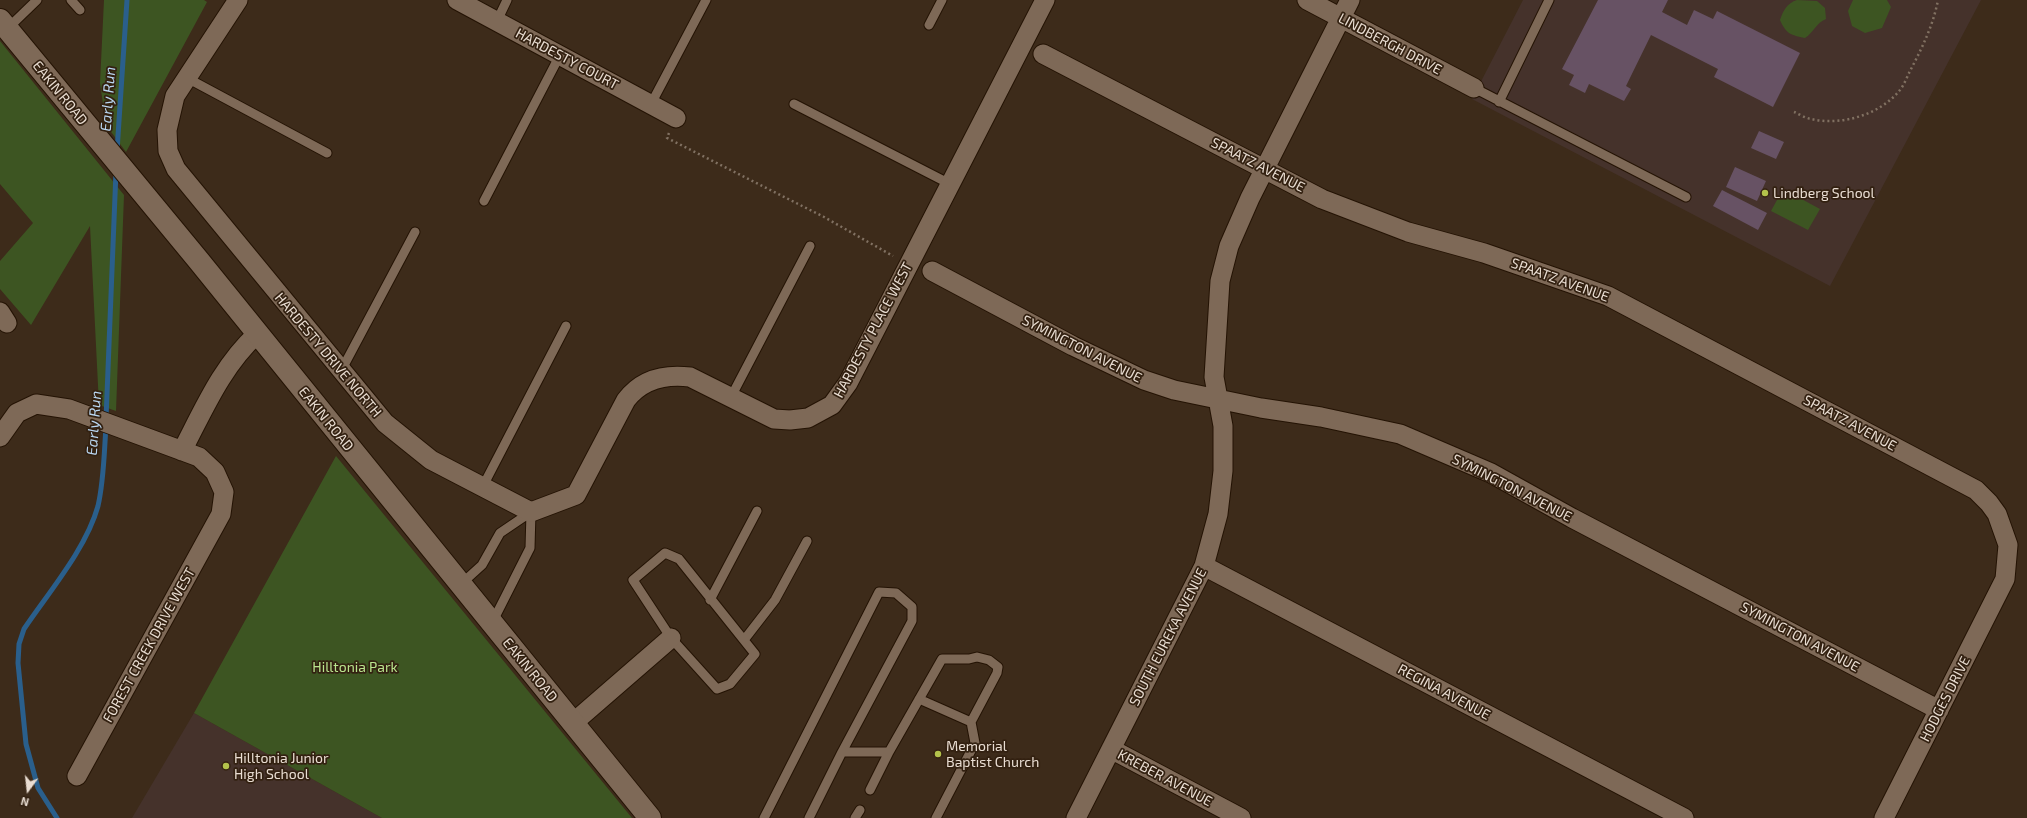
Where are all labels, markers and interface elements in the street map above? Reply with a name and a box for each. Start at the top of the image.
street label: LINDBERGH DRIVE [1336,10,1444,78]
street label: HARDESTY COURT [513,25,621,93]
street label: EAKIN ROAD [29,58,91,128]
water label: Early Run [97,66,119,132]
street label: SPAATZ AVENUE [1208,134,1308,196]
place label: Lindberg School [1773,185,1875,201]
marker: Lindberg School [1760,188,1770,198]
street label: SPAATZ AVENUE [1509,254,1611,306]
street label: HARDESTY PLACE WEST [830,259,916,401]
street label: HARDESTY DRIVE NORTH [271,289,385,421]
street label: SYMINGTON AVENUE [1019,312,1145,386]
street label: EAKIN ROAD [295,384,357,454]
water label: Early Run [83,390,105,456]
street label: SPAATZ AVENUE [1801,391,1899,455]
street label: SYMINGTON AVENUE [1449,451,1575,525]
street label: FOREST CREEK DRIVE WEST [99,565,199,725]
street label: SOUTH EUREKA AVENUE [1126,565,1210,709]
street label: SYMINGTON AVENUE [1738,599,1862,675]
street label: EAKIN ROAD [499,635,561,705]
street label: HODGES DRIVE [1916,653,1974,745]
park label: Hilltonia Park [312,659,398,675]
street label: REGINA AVENUE [1395,661,1493,723]
place label: Memorial Baptist Church [946,738,1039,770]
street label: KREBER AVENUE [1115,746,1215,810]
marker: Memorial Baptist Church [933,749,943,759]
place label: Hilltonia Junior High School [234,750,329,782]
marker: Hilltonia Junior High School [221,761,231,771]
north arrow [8,770,48,810]
text: N [19,795,30,809]

